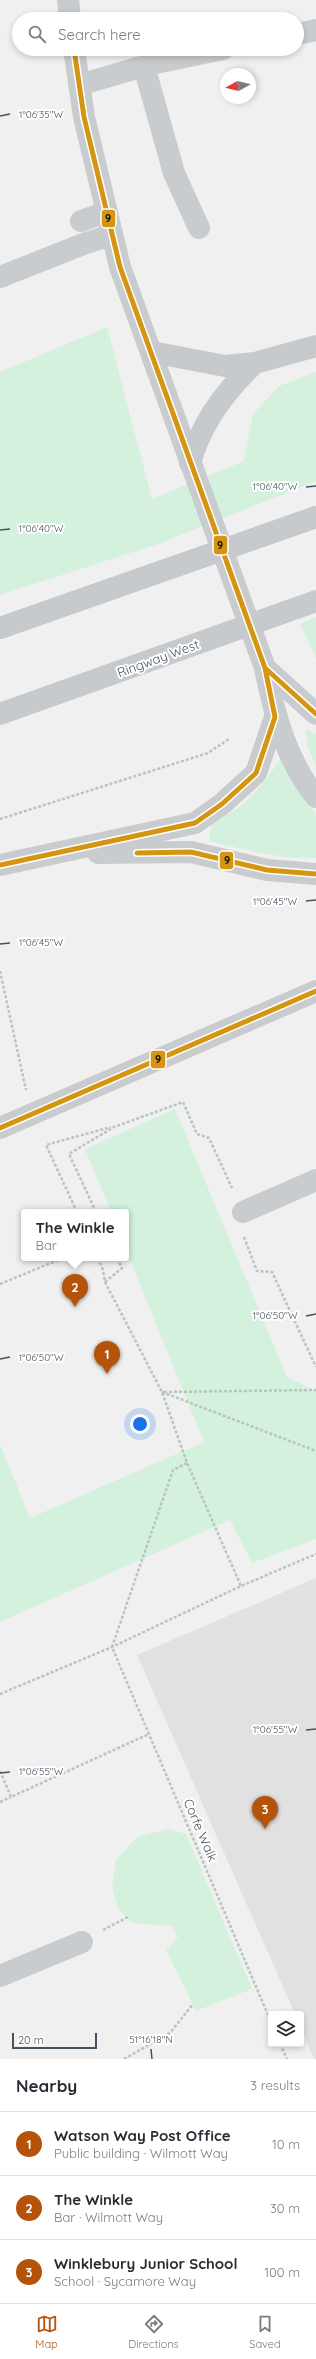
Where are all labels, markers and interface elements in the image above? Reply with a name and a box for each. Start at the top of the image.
search box [12,12,304,56]
icon: search [26,23,48,45]
text: Search here [58,25,141,44]
north arrow [220,68,256,104]
text: 1°06'35"W [19,108,64,121]
line badge: 9 [101,209,116,228]
text: 9 [105,211,111,225]
text: 1°06'40"W [253,480,298,493]
text: 1°06'40"W [19,522,64,535]
line badge: 9 [213,535,228,555]
text: 9 [217,538,223,552]
street label: Ringway West [115,636,201,680]
line badge: 9 [219,851,234,870]
text: 9 [224,853,230,867]
text: 1°06'45"W [253,895,298,908]
text: 1°06'45"W [19,936,64,949]
line badge: 9 [150,1050,166,1069]
text: 9 [155,1052,161,1066]
popup [21,1209,129,1261]
text: The Winkle [35,1218,115,1237]
text: Bar [35,1237,57,1253]
pin: 2 [62,1274,88,1307]
text: 1°06'50"W [252,1309,298,1322]
pin: 1 [94,1341,120,1374]
text: 1°06'50"W [18,1351,64,1364]
your location [130,1414,150,1434]
text: 1°06'55"W [253,1723,298,1736]
text: 1°06'55"W [19,1765,64,1778]
street label: Corfe Walk [181,1796,221,1864]
pin: 3 [252,1796,278,1829]
map controls [268,2011,304,2047]
button: layers [268,2011,304,2047]
scale bar [12,2031,97,2050]
text: 20 m [18,2033,44,2047]
text: 51°16'18"N [129,2033,173,2046]
text: Nearby [16,2075,77,2096]
text: 3 results [250,2077,300,2093]
text: Watson Way Post Office [54,2126,231,2145]
text: 1 [26,2136,32,2152]
text: 10 m [272,2136,300,2152]
text: Public building · Wilmott Way [54,2145,228,2161]
text: The Winkle [54,2190,133,2209]
text: 2 [25,2200,33,2216]
text: 30 m [270,2200,300,2216]
text: Bar · Wilmott Way [54,2209,163,2225]
text: Winklebury Junior School [54,2254,238,2273]
text: 3 [26,2264,32,2280]
text: 100 m [264,2264,300,2280]
text: School · Sycamore Way [54,2273,196,2289]
tab: Map [35,2313,58,2351]
tab: Directions [128,2313,179,2351]
tab: Saved [249,2313,281,2351]

